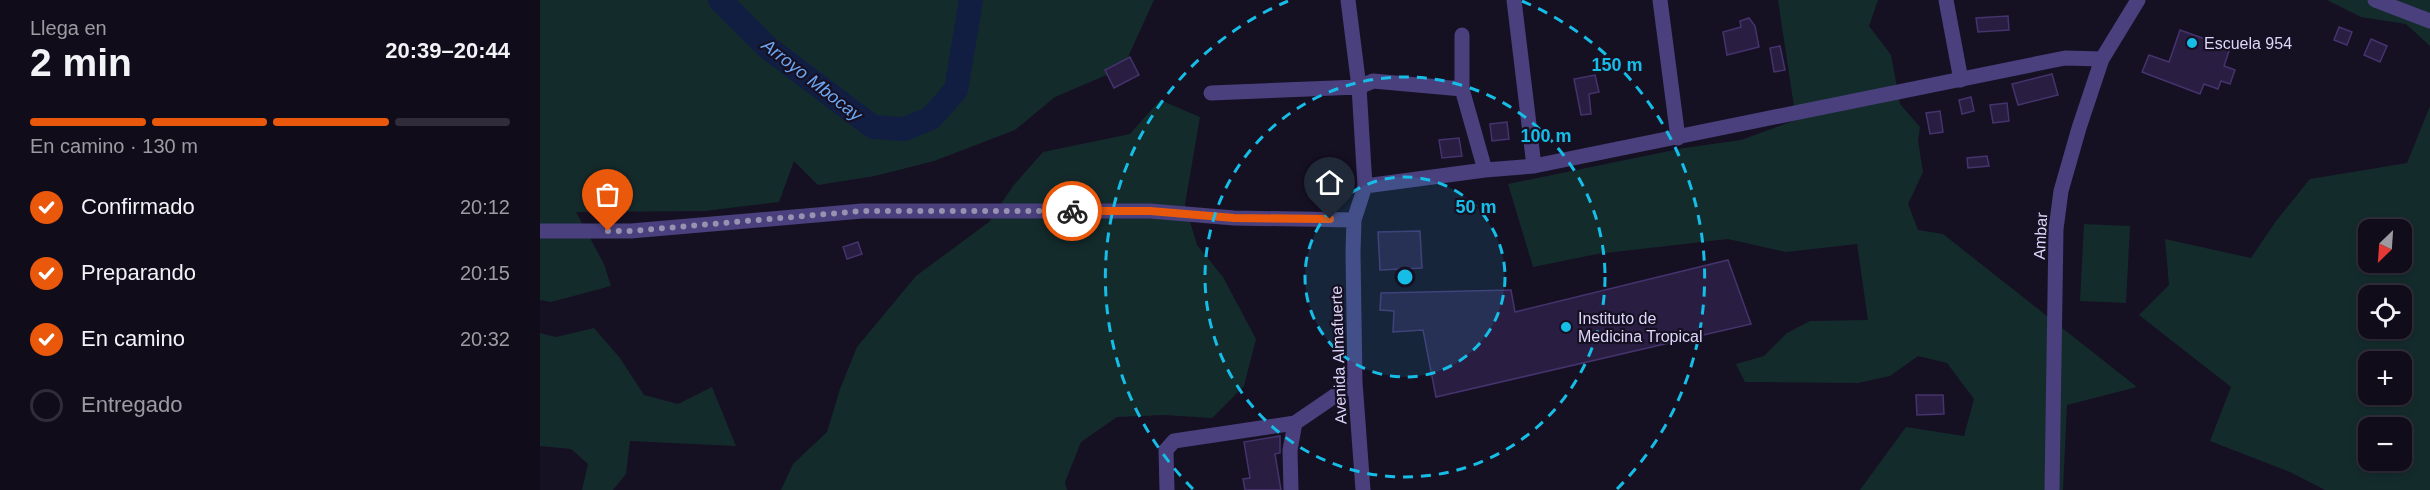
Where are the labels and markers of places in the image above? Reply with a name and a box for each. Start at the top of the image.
place label: Escuela 954 [2204,35,2292,52]
marker: Escuela 954 [2185,36,2199,50]
pin [1304,157,1355,219]
pin [582,169,633,231]
centre of rings [1395,267,1415,287]
place label: Instituto de Medicina Tropical [1578,310,1703,345]
marker: Instituto de Medicina Tropical [1559,320,1573,334]

